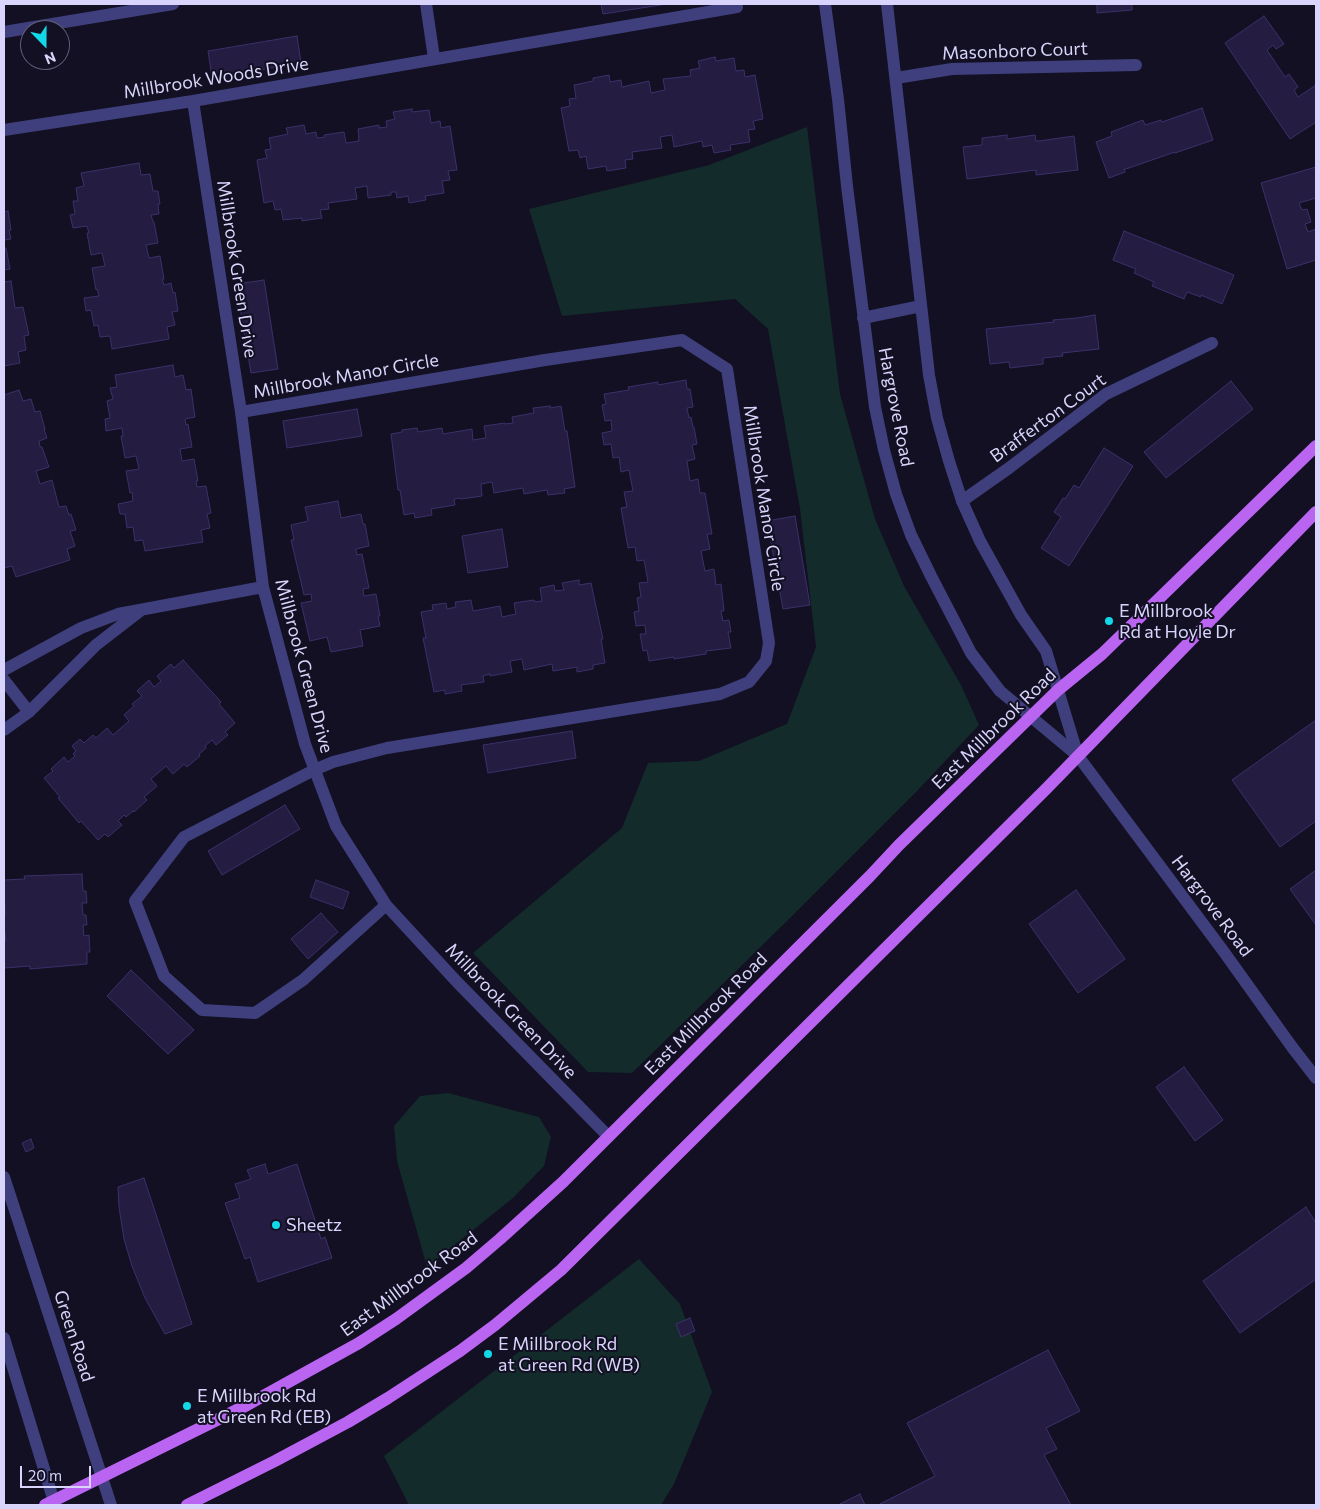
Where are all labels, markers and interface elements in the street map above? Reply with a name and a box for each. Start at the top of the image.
north arrow [20,20,70,70]
street label: Masonboro Court [942,38,1088,64]
text: N [42,49,58,68]
street label: Millbrook Woods Drive [122,53,310,103]
street label: Millbrook Green Drive [212,179,262,359]
street label: Hargrove Road [874,346,918,468]
street label: Millbrook Manor Circle [251,349,441,403]
street label: Brafferton Court [986,369,1110,467]
street label: Millbrook Manor Circle [739,403,789,593]
street label: Millbrook Green Drive [270,576,338,756]
place label: E Millbrook Rd at Hoyle Dr [1119,600,1236,642]
marker: E Millbrook Rd at Hoyle Dr [1103,615,1115,627]
street label: East Millbrook Road [927,664,1061,794]
street label: Hargrove Road [1167,851,1257,961]
street label: Millbrook Green Drive [441,939,581,1083]
street label: East Millbrook Road [640,948,772,1080]
place label: Sheetz [286,1214,342,1236]
marker: Sheetz [270,1219,282,1231]
street label: East Millbrook Road [336,1227,482,1341]
street label: Green Road [49,1288,99,1384]
place label: E Millbrook Rd at Green Rd (WB) [498,1333,640,1376]
marker: E Millbrook Rd at Green Rd (WB) [482,1348,494,1360]
place label: E Millbrook Rd at Green Rd (EB) [197,1385,331,1428]
marker: E Millbrook Rd at Green Rd (EB) [181,1400,193,1412]
scale bar [22,1456,94,1488]
text: 20 m [28,1466,62,1484]

